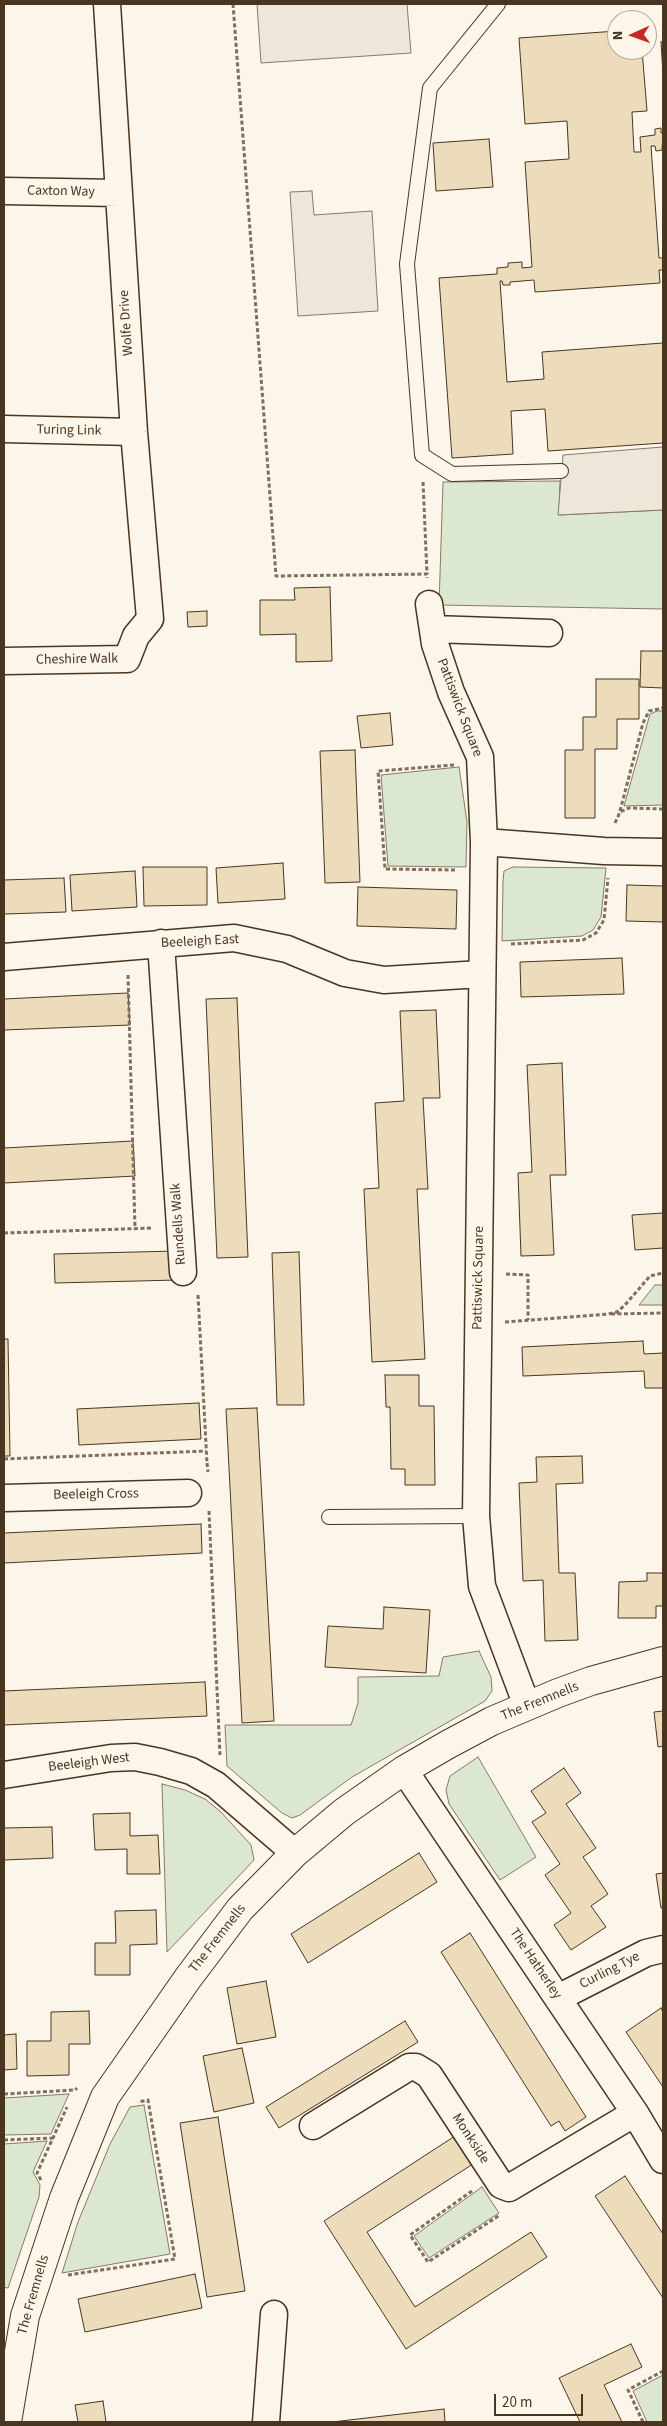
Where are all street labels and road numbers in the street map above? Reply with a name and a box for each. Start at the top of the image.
street label: Caxton Way [27,183,95,201]
street label: Wolfe Drive [116,289,138,357]
street label: Turing Link [36,422,102,440]
street label: Cheshire Walk [36,651,118,669]
street label: Pattiswick Square [433,656,485,760]
street label: Beeleigh East [160,932,240,952]
street label: Rundells Walk [168,1182,190,1266]
street label: Pattiswick Square [470,1226,488,1330]
street label: Beeleigh Cross [53,1486,139,1504]
street label: The Fremnells [499,1679,581,1725]
street label: Beeleigh West [47,1750,131,1776]
street label: The Fremnells [186,1901,250,1977]
street label: The Hatherley [505,1925,565,2003]
street label: Curling Tye [577,1949,643,1993]
street label: Monkside [448,2111,492,2167]
street label: The Fremnells [15,2253,53,2337]

